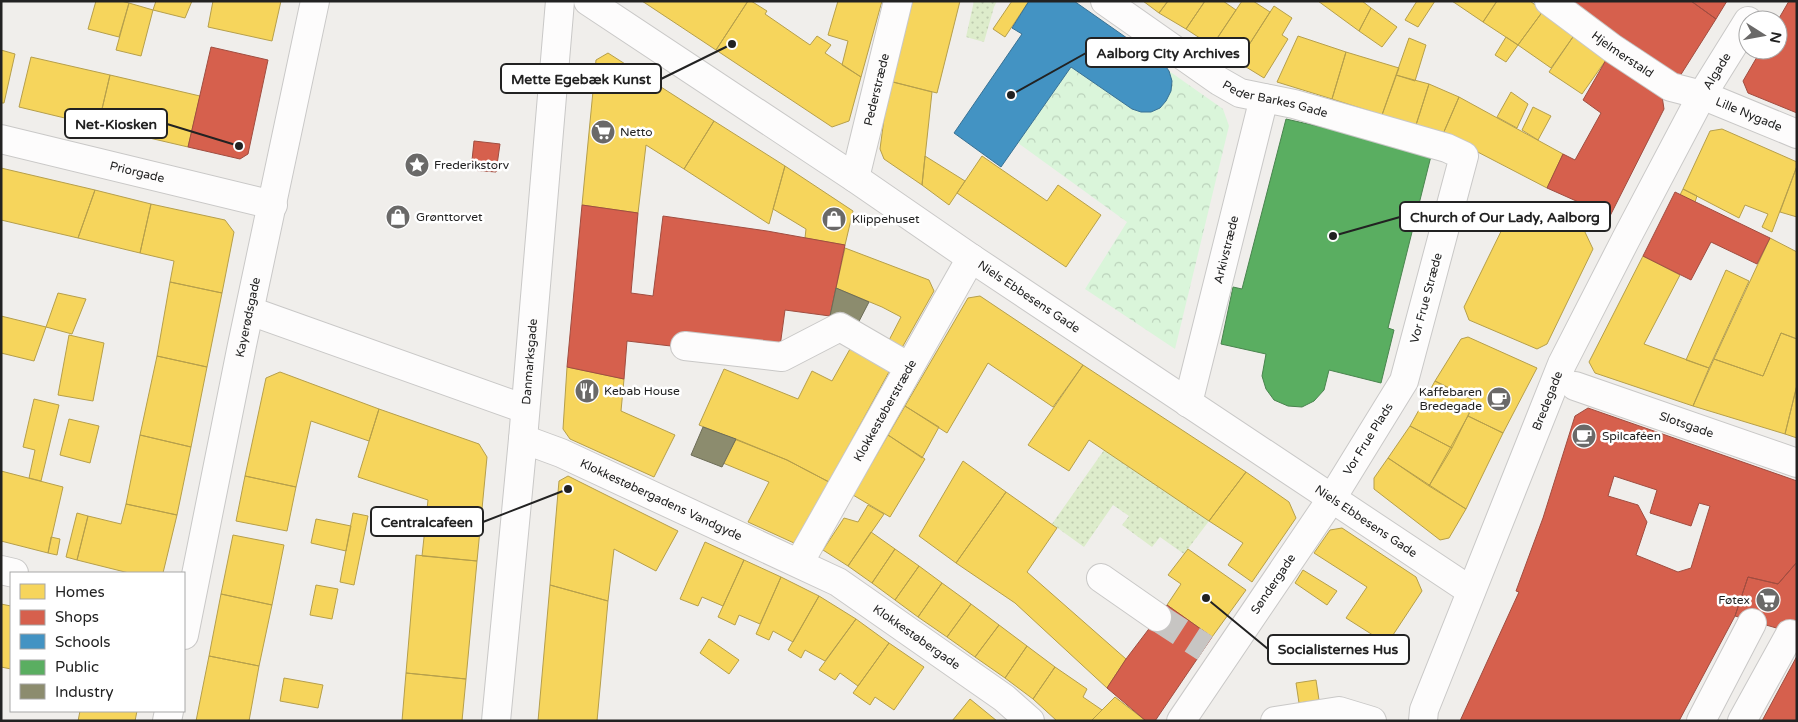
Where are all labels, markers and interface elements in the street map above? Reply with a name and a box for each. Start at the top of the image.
north arrow [1738,10,1788,60]
street label: Hjelmerstald [1589,28,1656,80]
text: N [1766,30,1785,45]
callout: Aalborg City Archives [1086,38,1249,67]
text: Aalborg City Archives [1096,45,1240,62]
street label: Algade [1700,50,1734,92]
street label: Pederstræde [861,52,892,127]
callout: Mette Egebæk Kunst [501,64,661,93]
text: Mette Egebæk Kunst [511,71,652,88]
street label: Peder Barkes Gade [1220,78,1330,120]
street label: Lille Nygade [1714,94,1784,134]
callout: Net-Kiosken [65,109,167,138]
text: Net-Kiosken [75,116,157,133]
supermarket icon: Netto [590,119,616,145]
place label: Netto [620,125,653,139]
place icon: Frederikstorv [404,152,430,178]
place label: Frederikstorv [434,158,510,172]
street label: Priorgade [108,159,166,185]
callout: Church of Our Lady, Aalborg [1400,202,1610,231]
shop icon: Grønttorvet [385,204,411,230]
shop icon: Klippehuset [821,206,847,232]
text: Church of Our Lady, Aalborg [1410,209,1600,226]
place label: Grønttorvet [416,210,483,224]
place label: Klippehuset [852,212,920,226]
street label: Arkivstræde [1211,214,1241,285]
street label: Vor Frue Stræde [1407,251,1445,345]
street label: Niels Ebbesens Gade [975,258,1083,336]
street label: Kayerødsgade [233,276,263,359]
street label: Danmarksgade [519,318,540,405]
street label: Klokkestøberstræde [851,357,919,464]
street label: Bredegade [1529,369,1566,432]
restaurant icon: Kebab House [574,378,600,404]
place label: Kebab House [604,384,680,398]
place label: Kaffebaren Bredegade [1419,385,1482,413]
cafe icon: Kaffebaren Bredegade [1486,386,1512,412]
street label: Vor Frue Plads [1340,400,1396,478]
street label: Slotsgade [1657,409,1716,441]
cafe icon: Spilcaféen [1571,423,1597,449]
place label: Spilcaféen [1602,429,1661,443]
street label: Klokkestøbergadens Vandgyde [578,456,745,543]
street label: Niels Ebbesens Gade [1312,482,1420,560]
callout: Centralcafeen [371,507,483,536]
text: Centralcafeen [381,514,473,531]
street label: Søndergade [1248,551,1298,617]
legend [10,572,185,712]
text: Homes [55,583,105,601]
supermarket icon: Føtex [1755,587,1781,613]
place label: Føtex [1718,593,1750,607]
street label: Klokkestøbergade [870,602,963,672]
text: Shops [55,608,99,626]
text: Schools [55,633,111,651]
callout: Socialisternes Hus [1268,635,1409,664]
text: Socialisternes Hus [1278,641,1399,658]
text: Public [55,658,99,676]
text: Industry [55,683,114,701]

